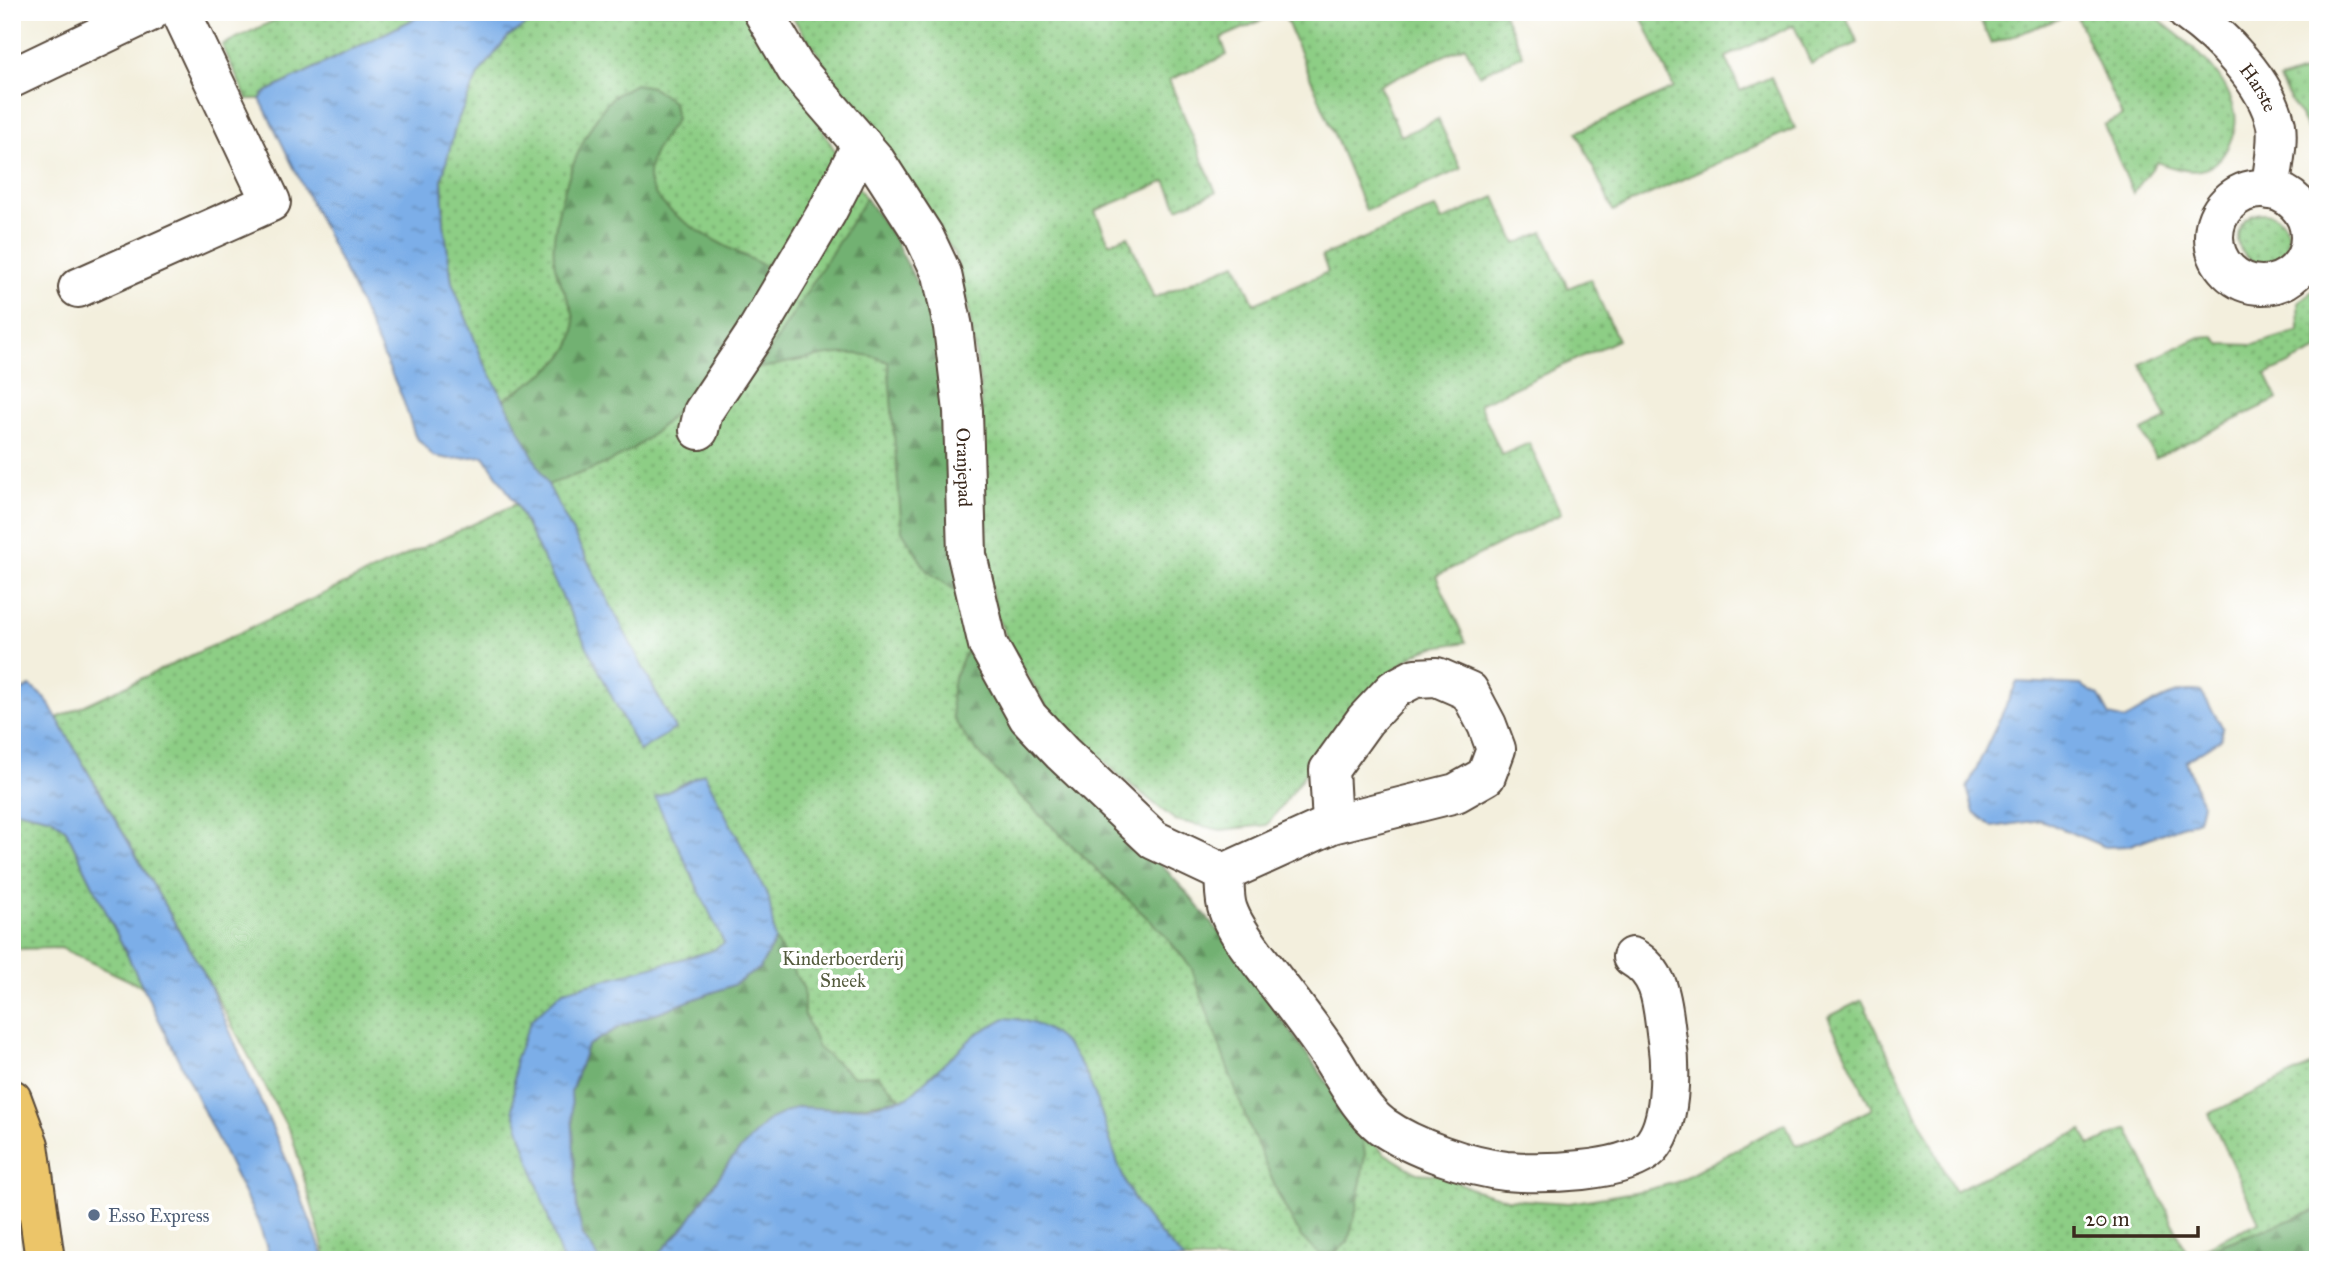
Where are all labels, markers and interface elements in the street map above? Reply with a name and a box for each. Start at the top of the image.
street label: Harste [2235,58,2282,115]
street label: Oranjepad [952,427,977,508]
park label: Kinderboerderij Sneek [782,947,904,992]
scale bar [2074,1195,2199,1239]
place label: Esso Express [108,1204,210,1227]
text: 20 m [2085,1206,2130,1232]
marker: Esso Express [86,1207,102,1223]

